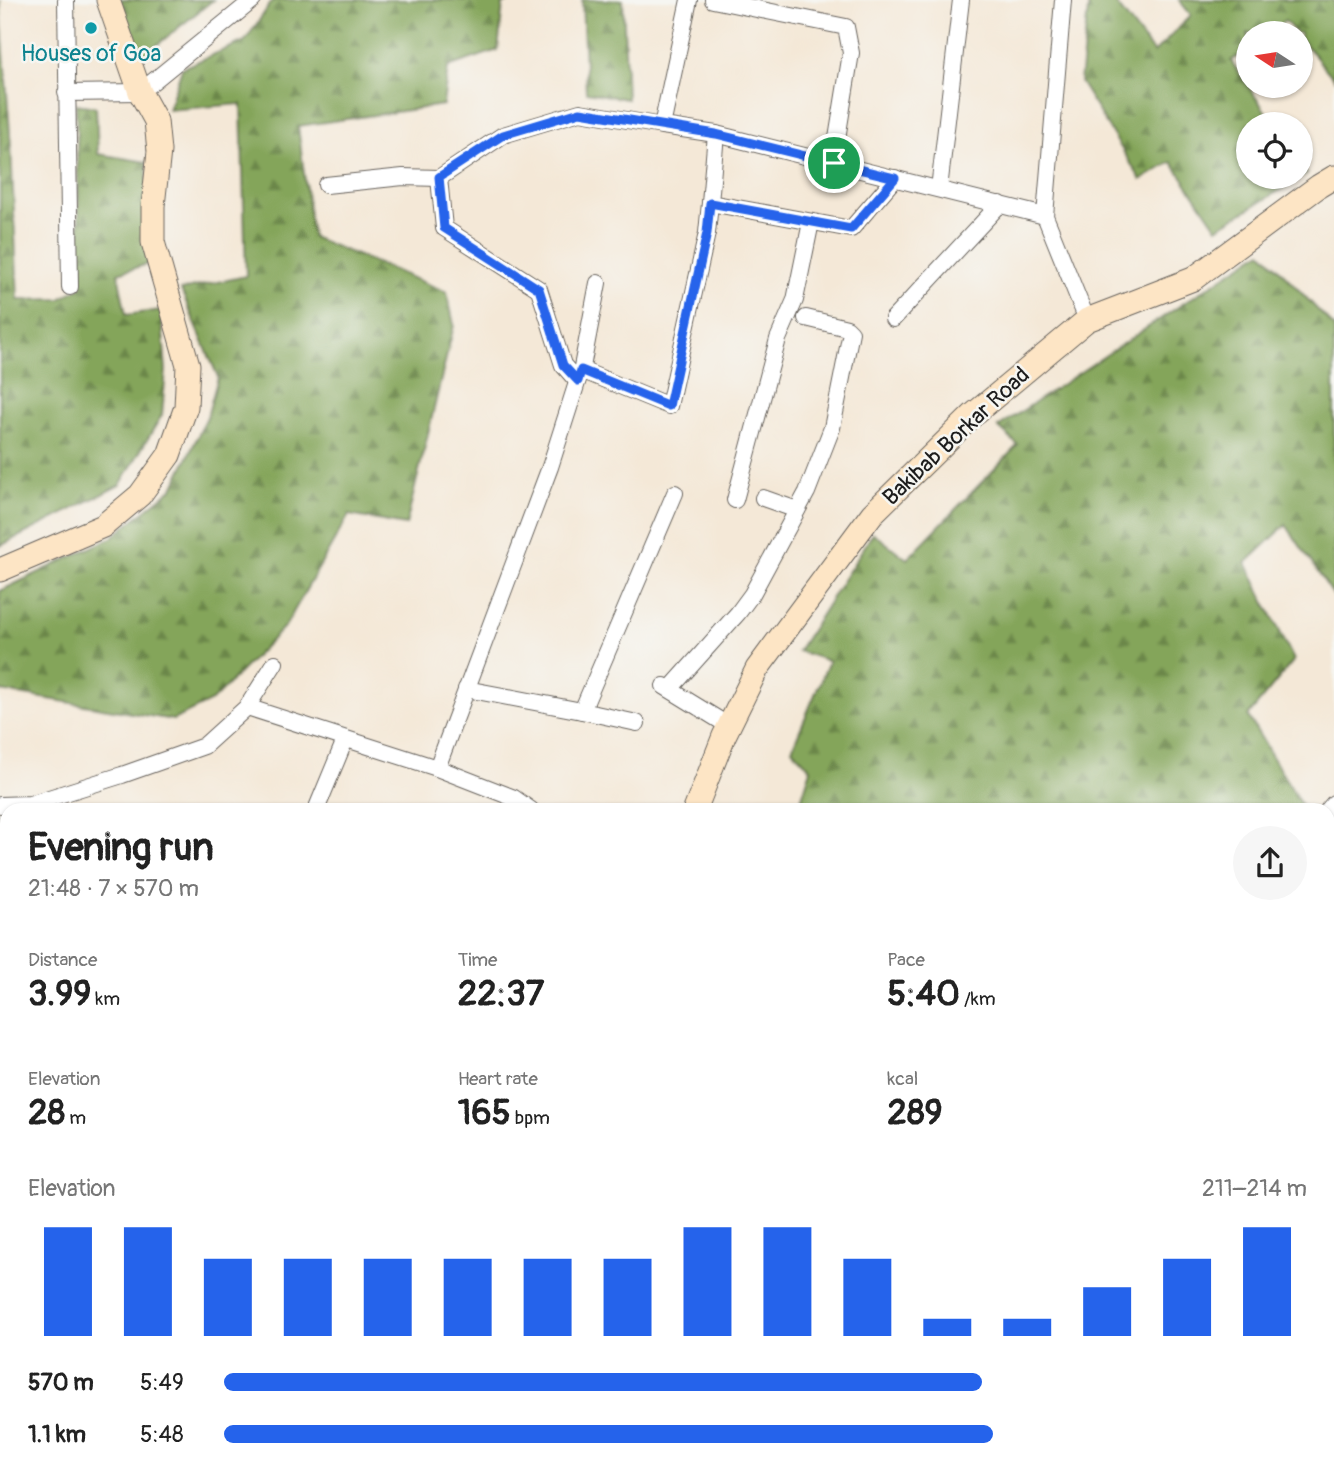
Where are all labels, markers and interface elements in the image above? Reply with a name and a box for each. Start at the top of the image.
marker: Houses of Goa [83,20,99,36]
north arrow [1236,21,1312,98]
map controls [1236,21,1313,189]
place label: Houses of Goa [21,39,161,68]
button: locate [1236,112,1313,189]
pin [804,133,864,193]
icon: arrive [815,144,853,182]
street label: Bakibab Borkar Road [876,360,1036,512]
text: Evening run [28,824,214,872]
button: share [1233,826,1307,900]
text: 21:48 · 7 × 570 m [28,874,199,903]
text: Distance [28,948,97,972]
text: Time [458,948,497,972]
text: Pace [887,948,925,972]
text: 3.99 [28,972,91,1016]
text: 22:37 [458,972,544,1016]
text: 5:40 [887,972,960,1016]
text: km [91,987,120,1011]
text: /km [960,987,996,1011]
text: Elevation [28,1067,100,1091]
text: Heart rate [458,1067,538,1091]
text: kcal [887,1067,918,1091]
text: 28 [28,1091,65,1135]
text: 165 [458,1091,511,1135]
text: 289 [887,1091,943,1135]
text: m [65,1106,86,1130]
text: bpm [511,1106,550,1130]
text: Elevation [28,1174,116,1203]
text: 211–214 m [1202,1174,1307,1203]
text: 570 m [28,1368,94,1397]
text: 5:49 [140,1368,184,1397]
text: 1.1 km [28,1420,86,1449]
text: 5:48 [140,1420,184,1449]

